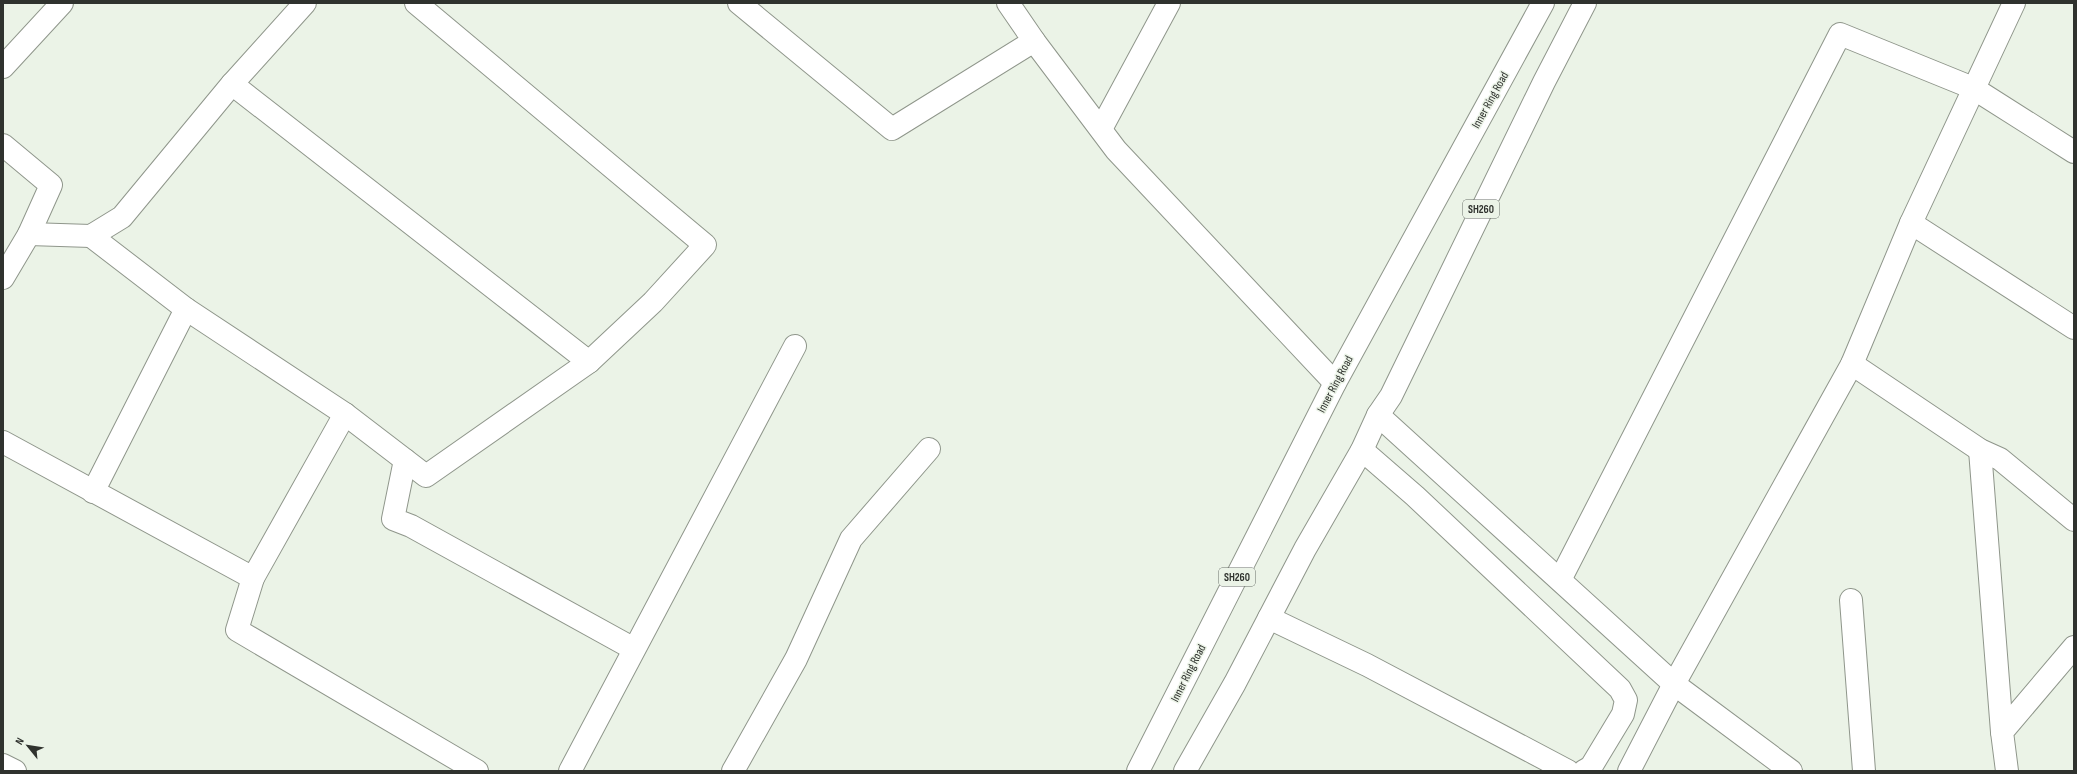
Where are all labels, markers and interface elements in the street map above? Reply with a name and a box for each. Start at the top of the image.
street label: Inner Ring Road [1469,69,1512,131]
road number: SH260 [1463,200,1499,218]
street label: Inner Ring Road [1314,353,1357,415]
road number: SH260 [1219,568,1255,586]
street label: Inner Ring Road [1168,642,1209,704]
north arrow [8,726,48,766]
text: N [13,735,27,747]

